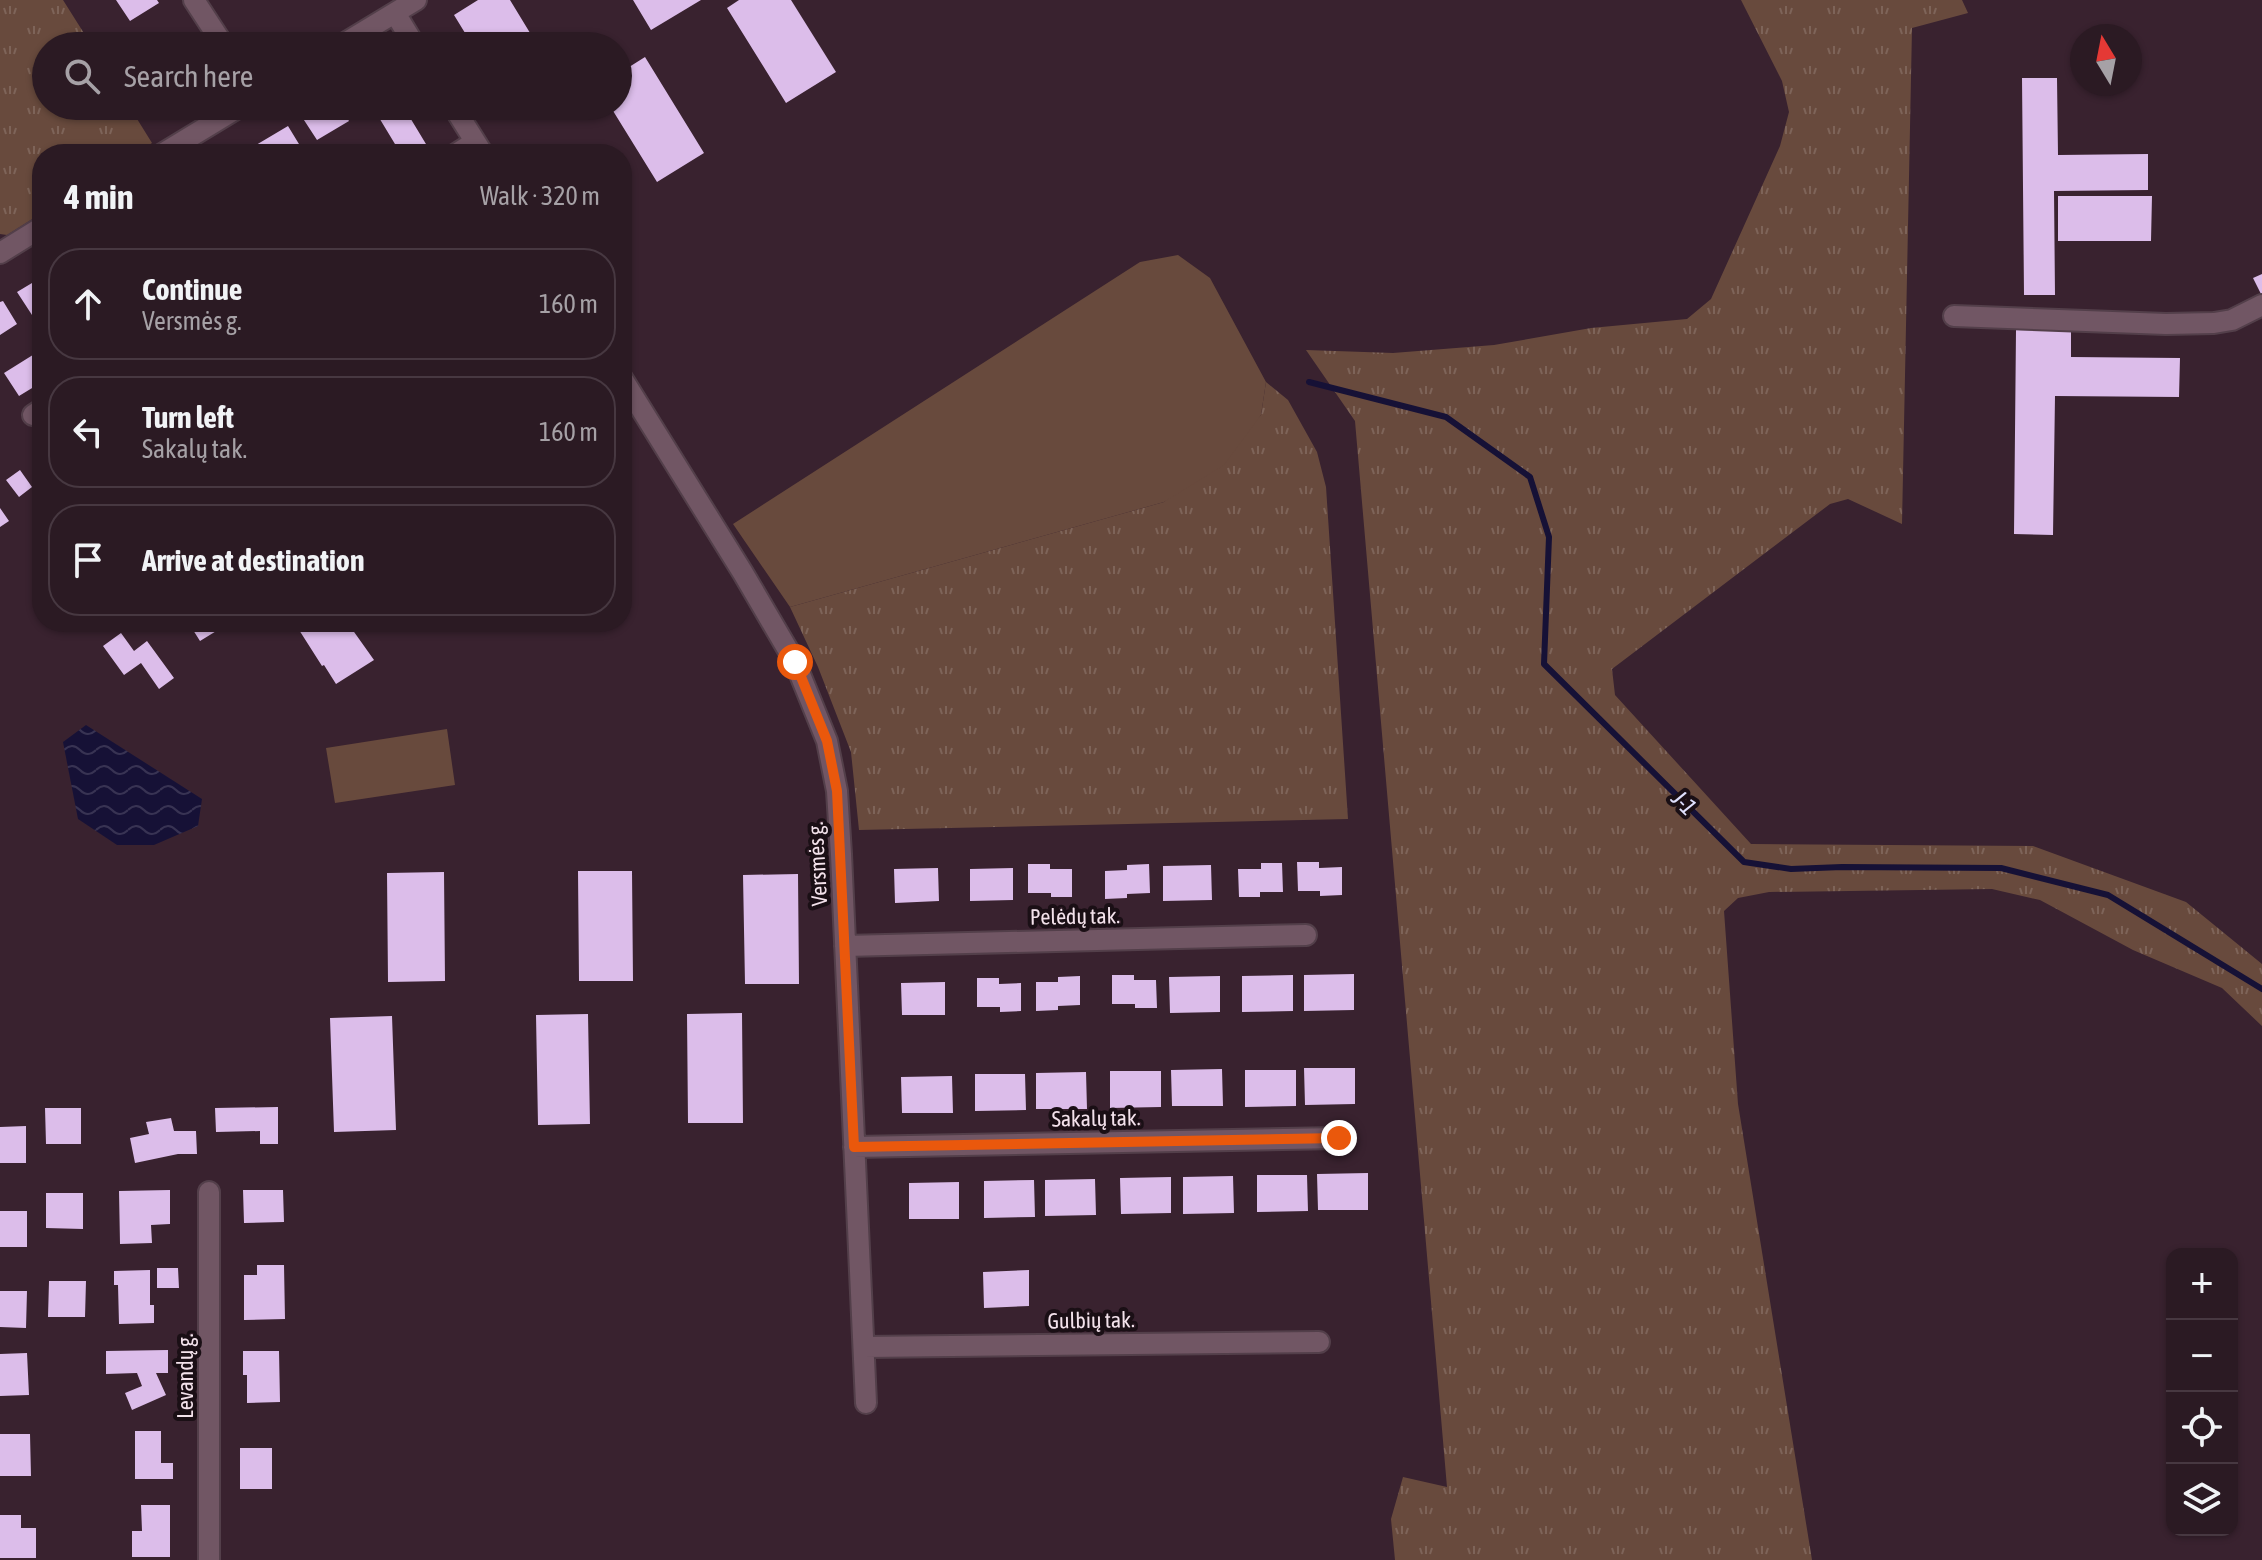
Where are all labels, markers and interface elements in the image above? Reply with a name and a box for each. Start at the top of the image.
north arrow [2070,24,2142,96]
search box [32,32,632,120]
icon: search [60,54,104,98]
text: Search here [124,59,253,93]
text: 4 min [64,177,133,216]
text: Walk · 320 m [480,181,600,211]
text: Continue [142,272,242,306]
icon: ahead [66,282,110,326]
text: 160 m [539,289,598,319]
text: Versmės g. [142,306,242,336]
text: Turn left [142,400,234,434]
icon: left [66,410,110,454]
text: 160 m [539,417,598,447]
text: Sakalų tak. [142,434,247,464]
icon: arrive [66,538,110,582]
text: Arrive at destination [142,543,364,577]
route start [777,644,813,680]
water label: J-1 [1666,784,1702,821]
street label: Versmės g. [802,821,832,907]
street label: Pelėdų tak. [1030,902,1120,930]
street label: Sakalų tak. [1051,1104,1141,1132]
route end [1321,1120,1357,1156]
map controls [2166,1248,2238,1536]
button: + [2166,1248,2238,1320]
street label: Gulbių tak. [1047,1306,1135,1334]
button: − [2166,1320,2238,1392]
street label: Levandų g. [172,1333,198,1419]
button: locate [2166,1392,2238,1464]
button: layers [2166,1464,2238,1536]

